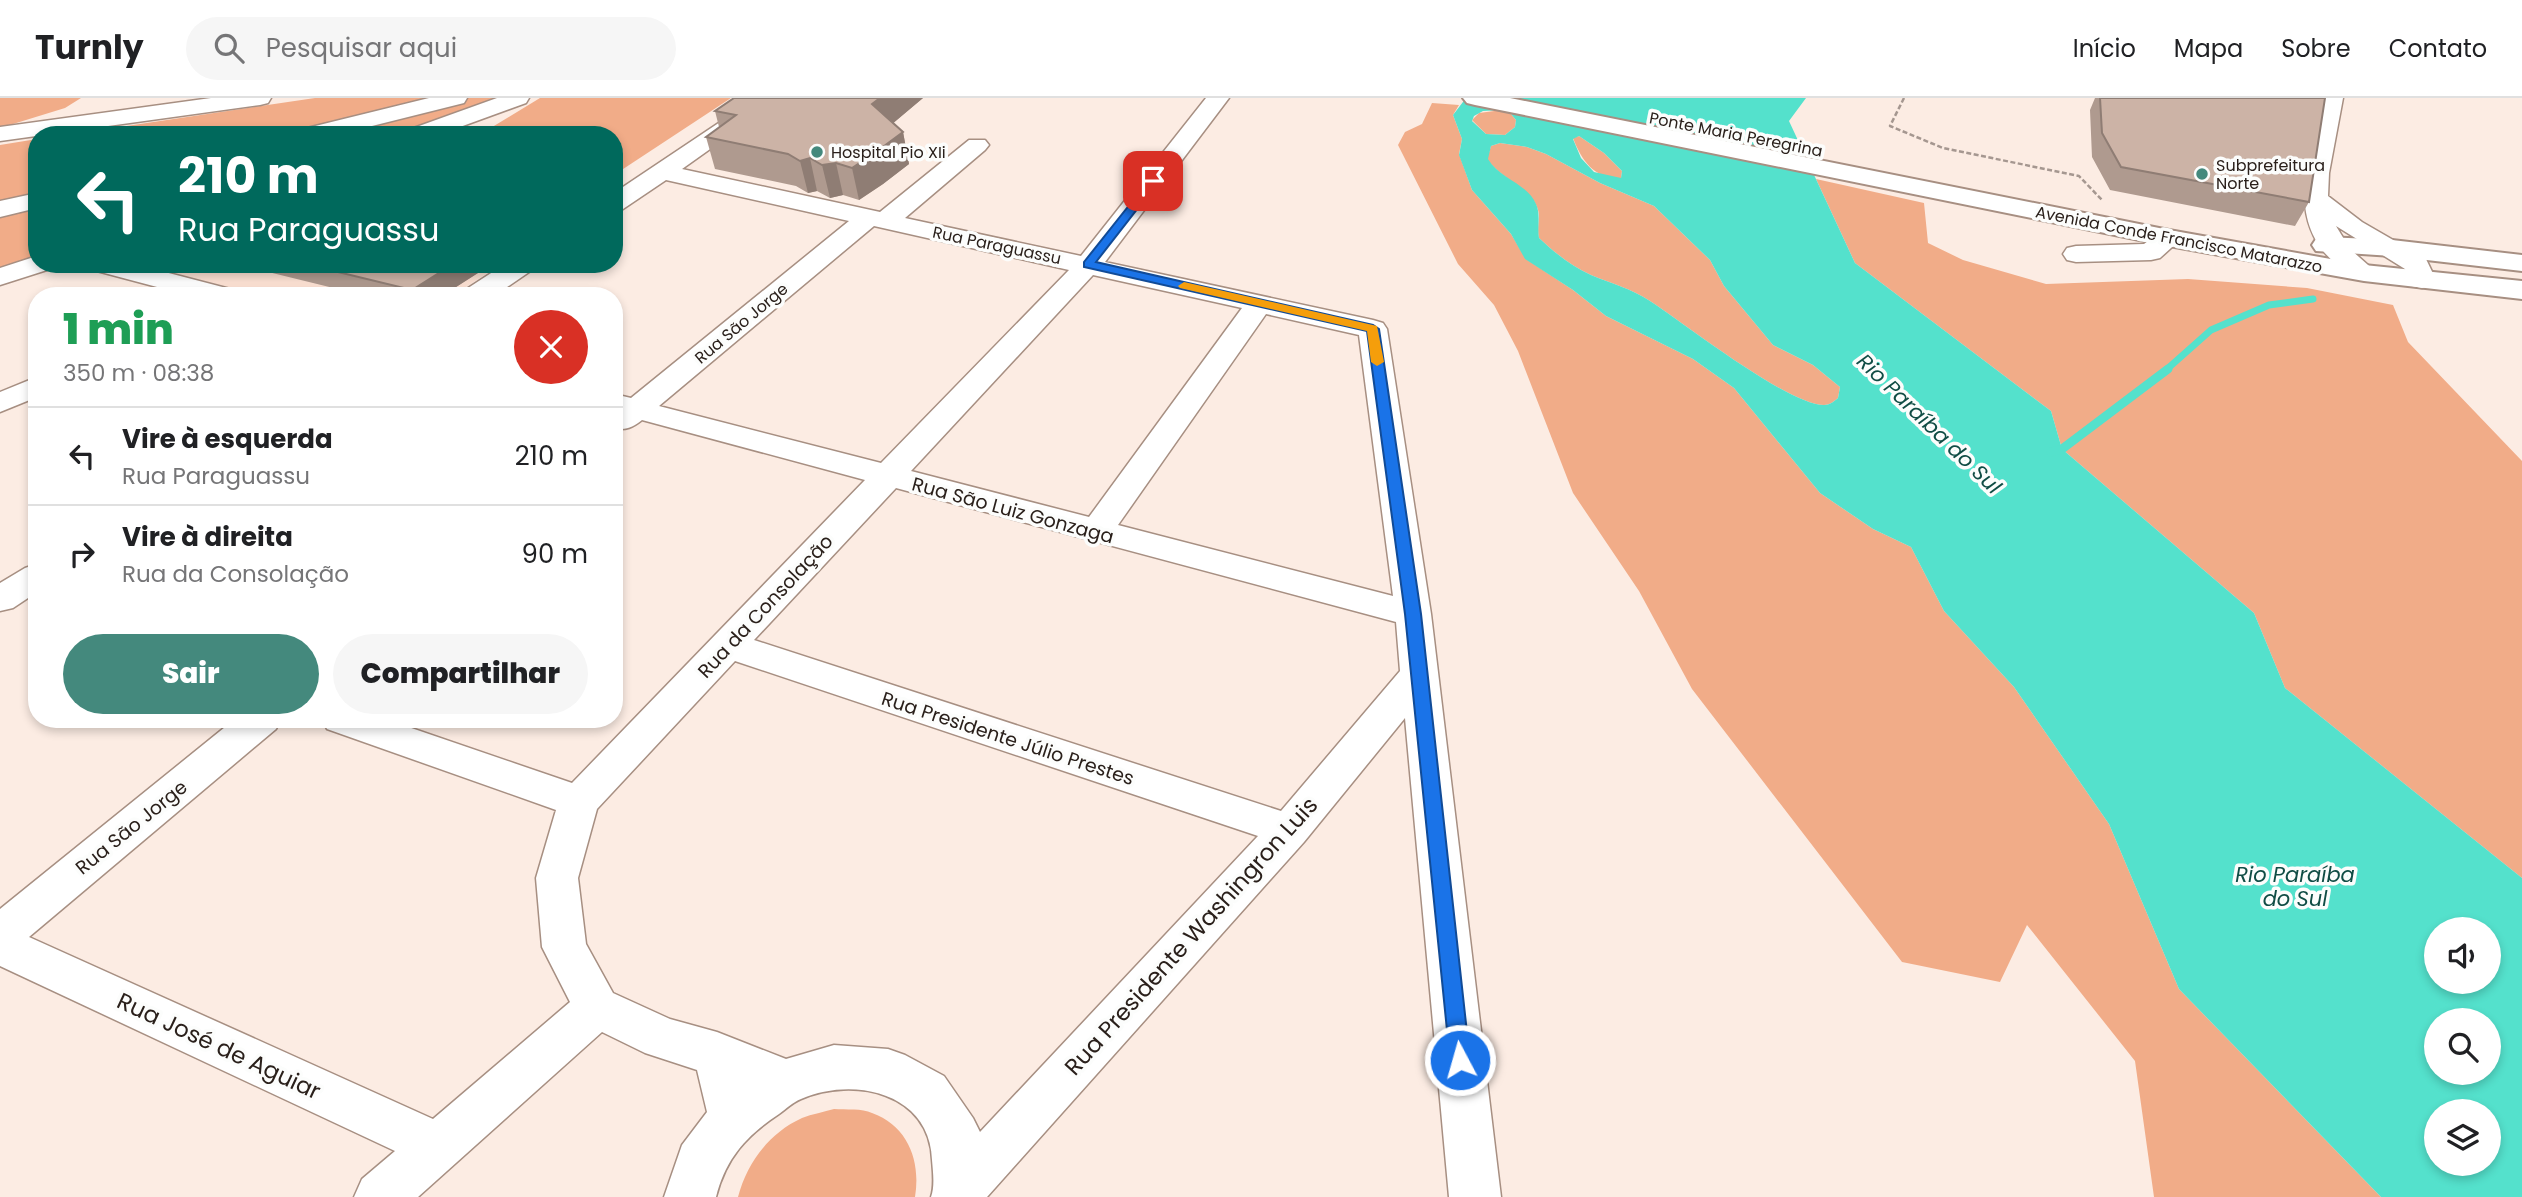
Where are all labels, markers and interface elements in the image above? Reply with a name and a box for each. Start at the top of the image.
search box [186,17,676,80]
text: Turnly [35,24,144,71]
icon: search [210,29,248,67]
text: Pesquisar aqui [266,30,457,66]
text: Início [2073,32,2136,65]
text: Mapa [2174,32,2243,65]
text: Sobre [2281,32,2351,65]
text: Contato [2389,32,2487,65]
street label: Ponte Maria Peregrina [1647,106,1825,163]
place label: Hospital Pio XIi [831,141,946,164]
text: 210 m [178,142,319,210]
marker: Hospital Pio XIi [809,144,825,160]
pin [1123,151,1183,211]
icon: left [63,154,154,245]
place label: Subprefeitura Norte [2216,154,2325,195]
icon: arrive [1134,162,1172,200]
marker: Subprefeitura Norte [2194,166,2210,182]
street label: Avenida Conde Francisco Matarazzo [2034,200,2324,279]
text: Rua Paraguassu [178,207,439,252]
street label: Rua Paraguassu [931,221,1063,270]
street label: Rua São Jorge [690,277,793,369]
text: 1 min [63,300,174,359]
button: close [514,310,588,384]
water label: Rio Paraíba do Sul [1851,347,2009,501]
text: 350 m · 08:38 [63,357,214,389]
text: Vire à esquerda [122,421,333,457]
icon: left [63,437,101,475]
text: 210 m [515,438,588,474]
text: Rua Paraguassu [122,460,310,492]
street label: Rua São Luiz Gonzaga [909,471,1117,550]
text: Vire à direita [122,519,293,555]
street label: Rua da Consolação [692,529,839,684]
icon: right [63,535,101,573]
text: 90 m [522,536,588,572]
text: Rua da Consolação [122,558,349,590]
button: Sair [63,634,319,714]
button: Compartilhar [333,634,588,714]
street label: Rua Presidente Júlio Prestes [878,685,1137,792]
street label: Rua São Jorge [70,774,193,881]
street label: Rua Presidente Washingron Luis [1057,790,1325,1082]
water label: Rio Paraíba do Sul [2235,860,2355,913]
map controls [2424,917,2501,1176]
button: sound [2424,917,2501,994]
street label: Rua José de Aguiar [112,985,326,1107]
button: search [2424,1008,2501,1085]
position arrow [1423,1023,1497,1097]
button: layers [2424,1099,2501,1176]

